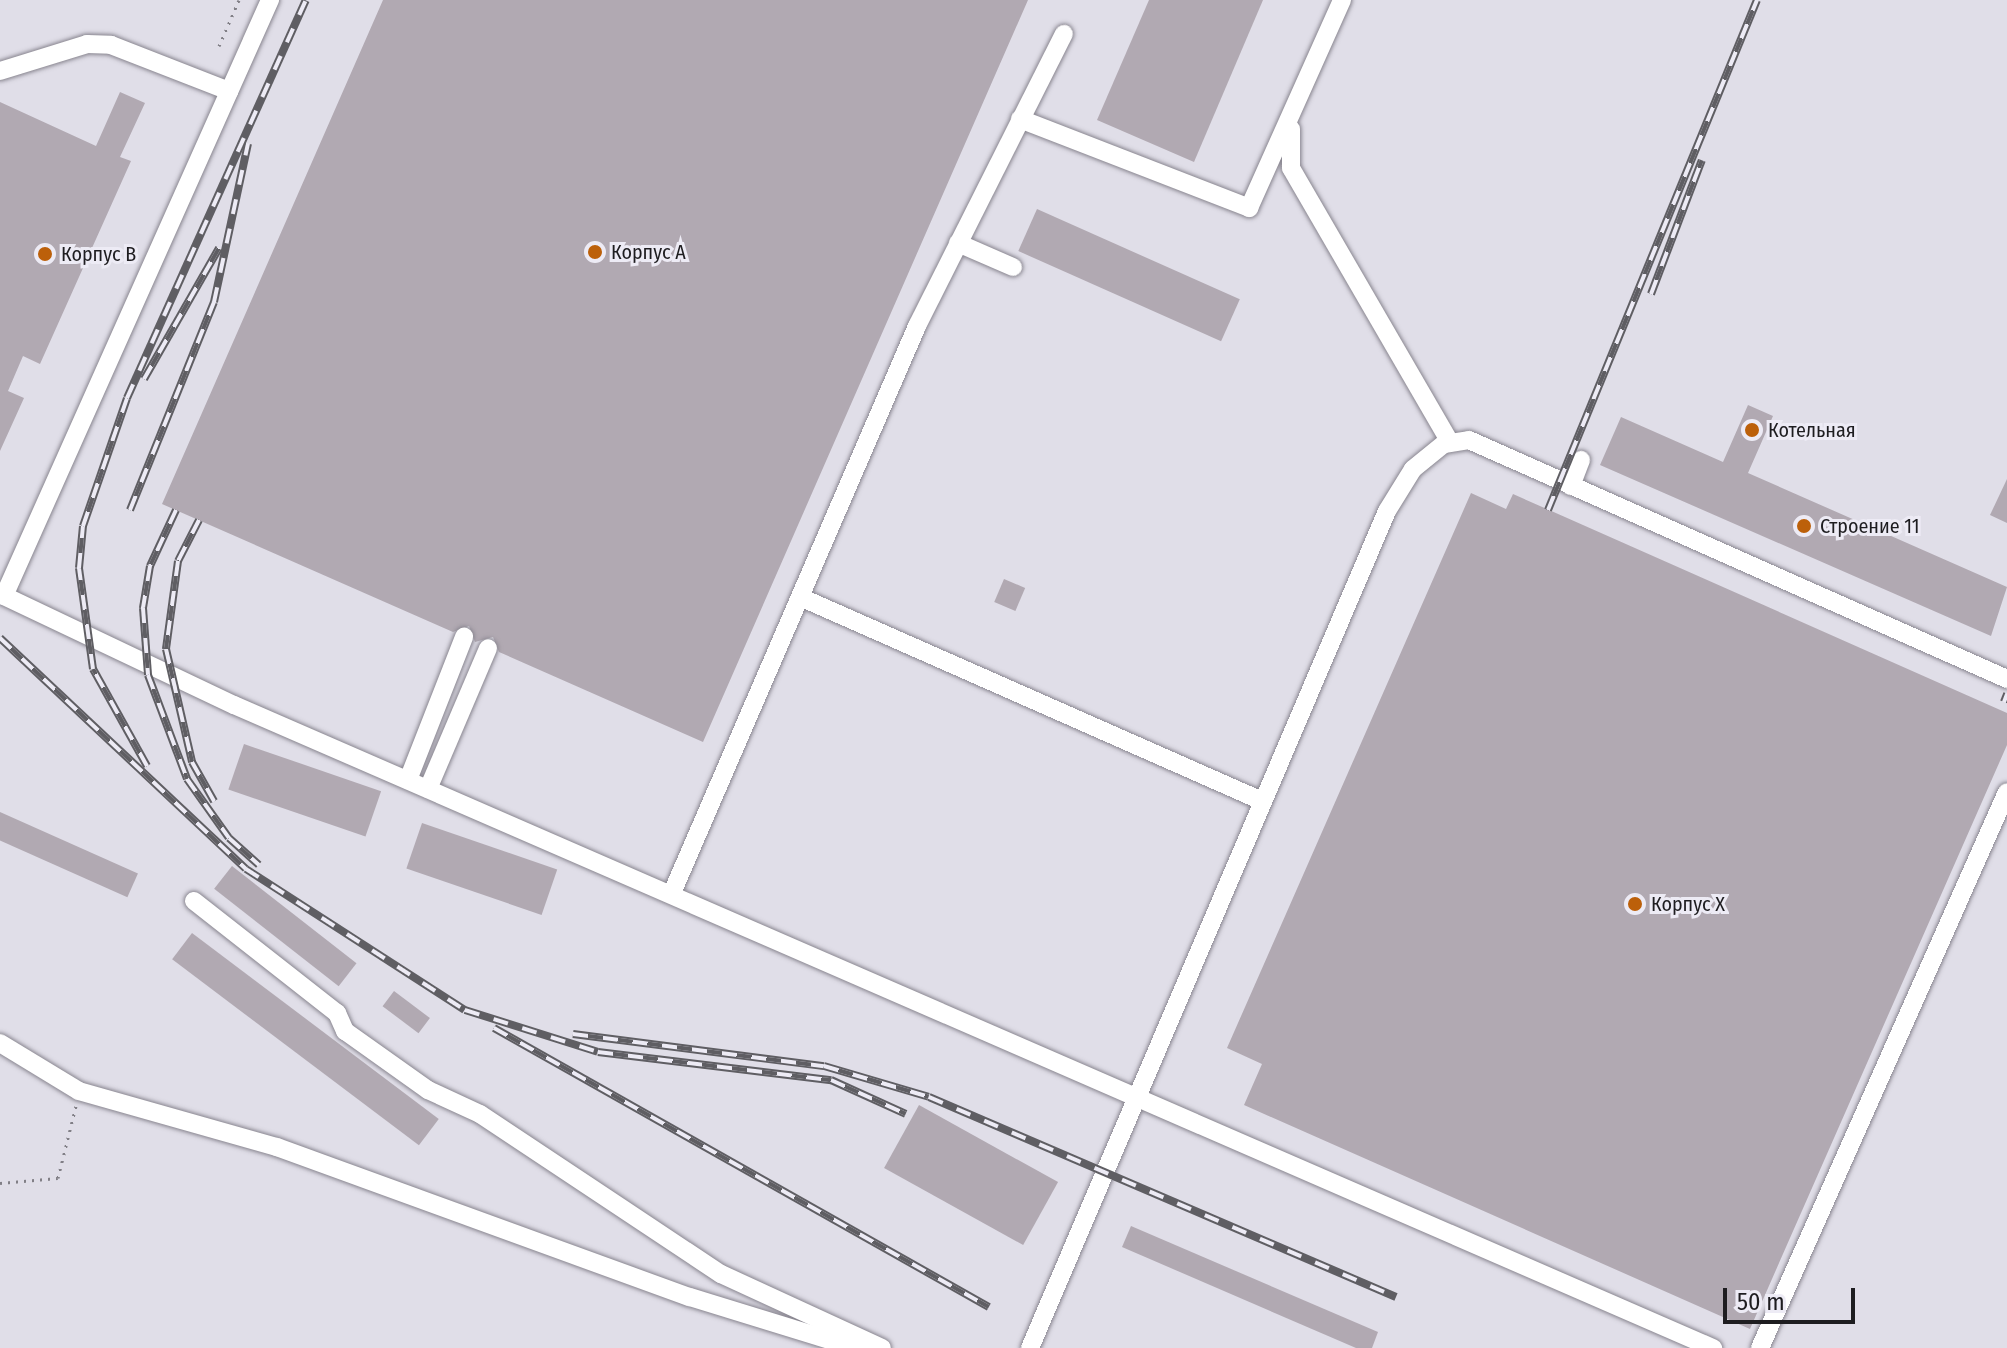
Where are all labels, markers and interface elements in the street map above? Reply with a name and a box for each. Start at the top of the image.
place label: Корпус А [611,240,686,264]
place label: Корпус В [61,242,136,266]
marker: Корпус А [586,243,604,261]
marker: Корпус В [36,245,54,263]
place label: Котельная [1768,418,1856,442]
marker: Котельная [1743,421,1761,439]
place label: Строение 11 [1820,514,1920,538]
marker: Строение 11 [1795,517,1813,535]
place label: Корпус Х [1651,892,1725,916]
marker: Корпус Х [1626,895,1644,913]
scale bar [1727,1272,1859,1322]
text: 50 m [1737,1288,1785,1316]

